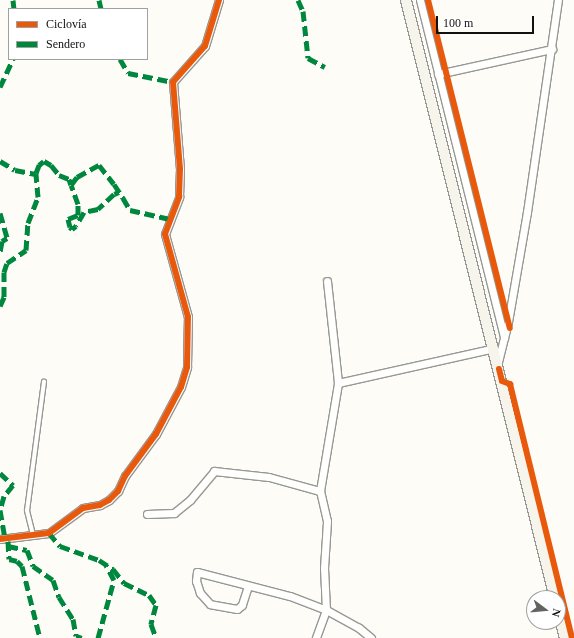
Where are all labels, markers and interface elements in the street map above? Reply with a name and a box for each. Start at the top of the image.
legend [8,8,148,60]
scale bar [438,8,536,34]
text: 100 m [443,16,473,30]
text: Ciclovía [46,17,87,31]
text: Sendero [46,37,85,51]
north arrow [526,590,566,630]
text: N [550,608,563,619]

